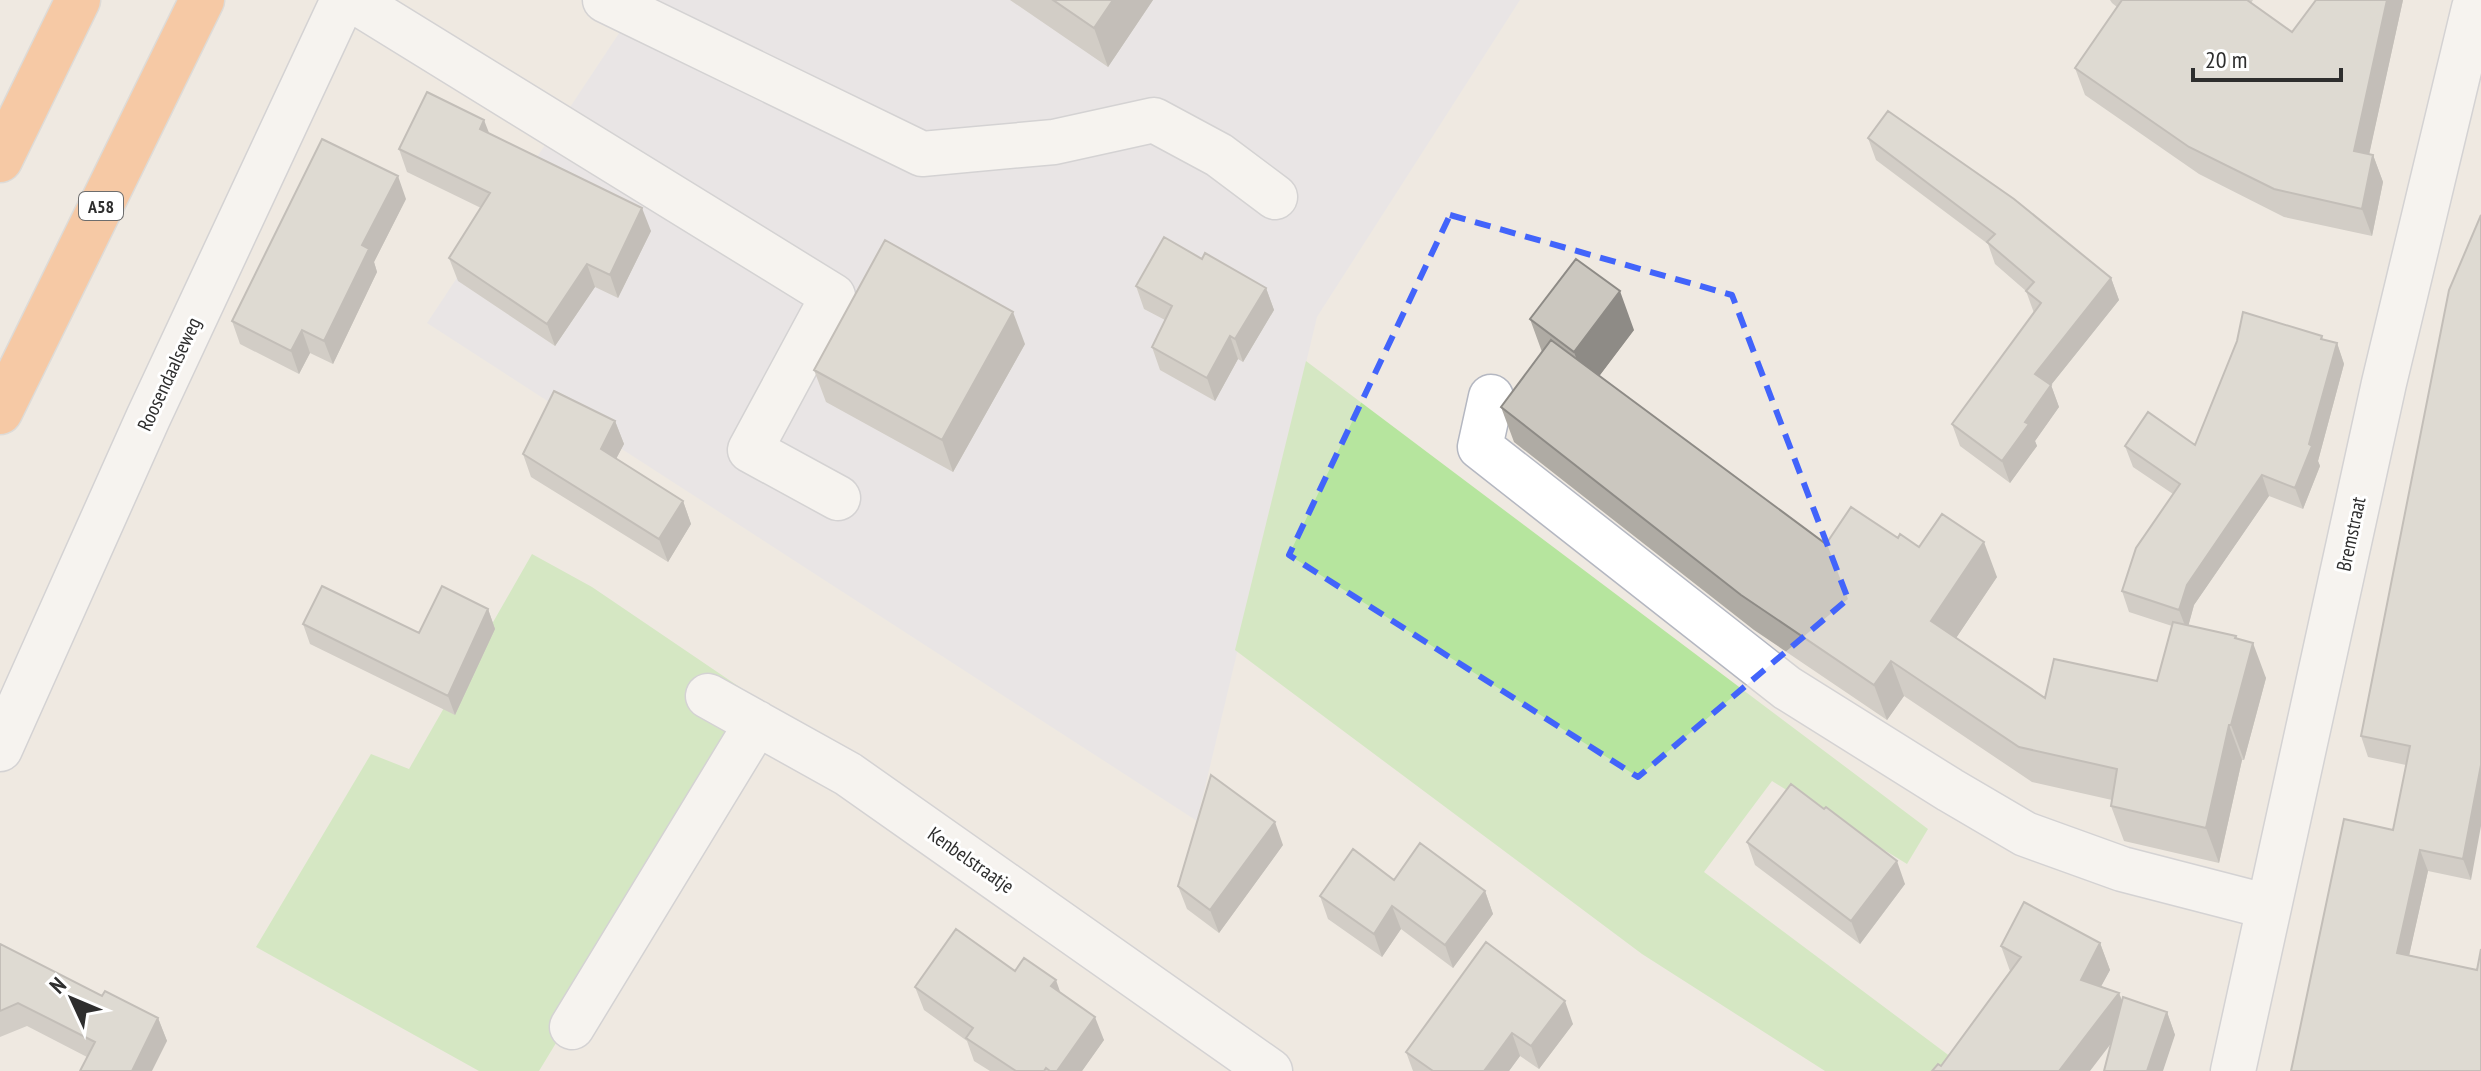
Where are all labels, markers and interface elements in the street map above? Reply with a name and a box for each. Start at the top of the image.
scale bar [2193,32,2341,82]
text: 20 m [2205,44,2247,75]
road number: A58 [79,192,123,220]
street label: Roosendaalseweg [131,313,207,435]
street label: Bremstraat [2330,494,2372,574]
street label: Kenbelstraatje [923,821,1019,899]
north arrow [32,959,112,1039]
text: N [43,971,72,999]

